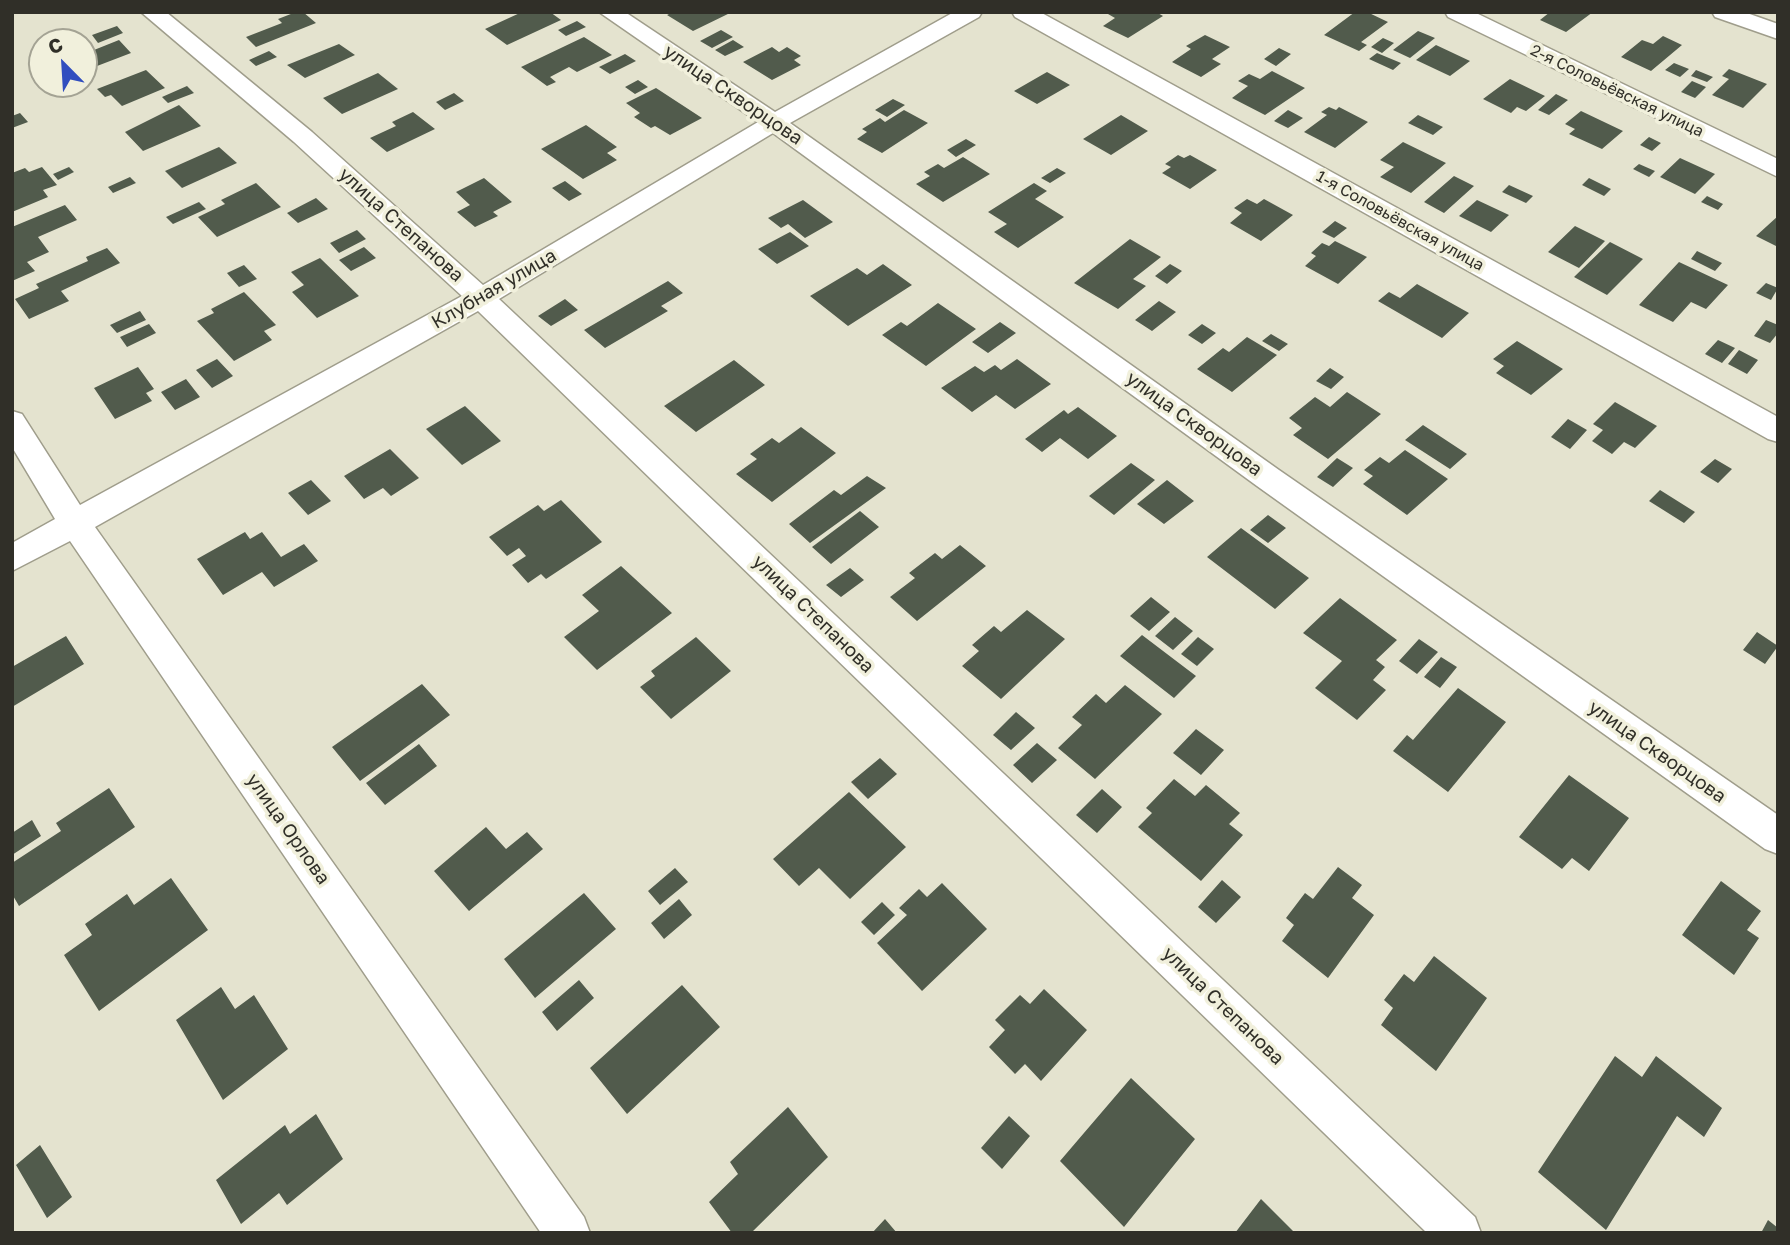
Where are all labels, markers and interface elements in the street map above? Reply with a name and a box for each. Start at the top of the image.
north arrow [28,28,98,98]
text: С [44,32,66,58]
street label: улица Скворцова [659,40,807,150]
street label: 2-я Соловьёвская улица [1527,41,1707,141]
street label: улица Степанова [334,163,468,287]
street label: 1-я Соловьёвская улица [1313,167,1487,275]
street label: Клубная улица [428,244,560,334]
street label: улица Скворцова [1121,367,1267,481]
street label: улица Степанова [748,550,878,678]
street label: улица Скворцова [1584,696,1730,808]
street label: улица Орлова [241,769,335,889]
street label: улица Степанова [1158,942,1288,1070]

